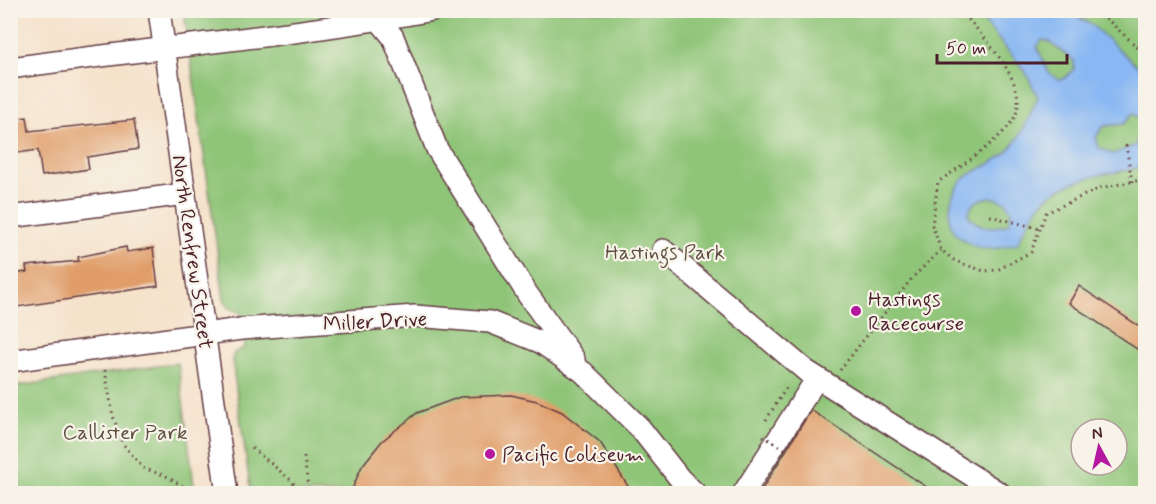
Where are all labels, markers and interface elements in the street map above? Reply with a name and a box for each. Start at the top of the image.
scale bar [937,27,1068,65]
text: 50 m [946,37,986,61]
street label: North Renfrew Street [165,153,220,351]
park label: Hastings Park [605,239,725,269]
place label: Hastings Racecourse [868,286,964,338]
marker: Hastings Racecourse [849,304,863,318]
street label: Miller Drive [322,305,428,339]
north arrow [1069,417,1129,477]
park label: Callister Park [62,419,188,447]
text: N [1090,422,1104,445]
place label: Pacific Coliseum [502,441,644,469]
marker: Pacific Coliseum [483,447,497,461]

